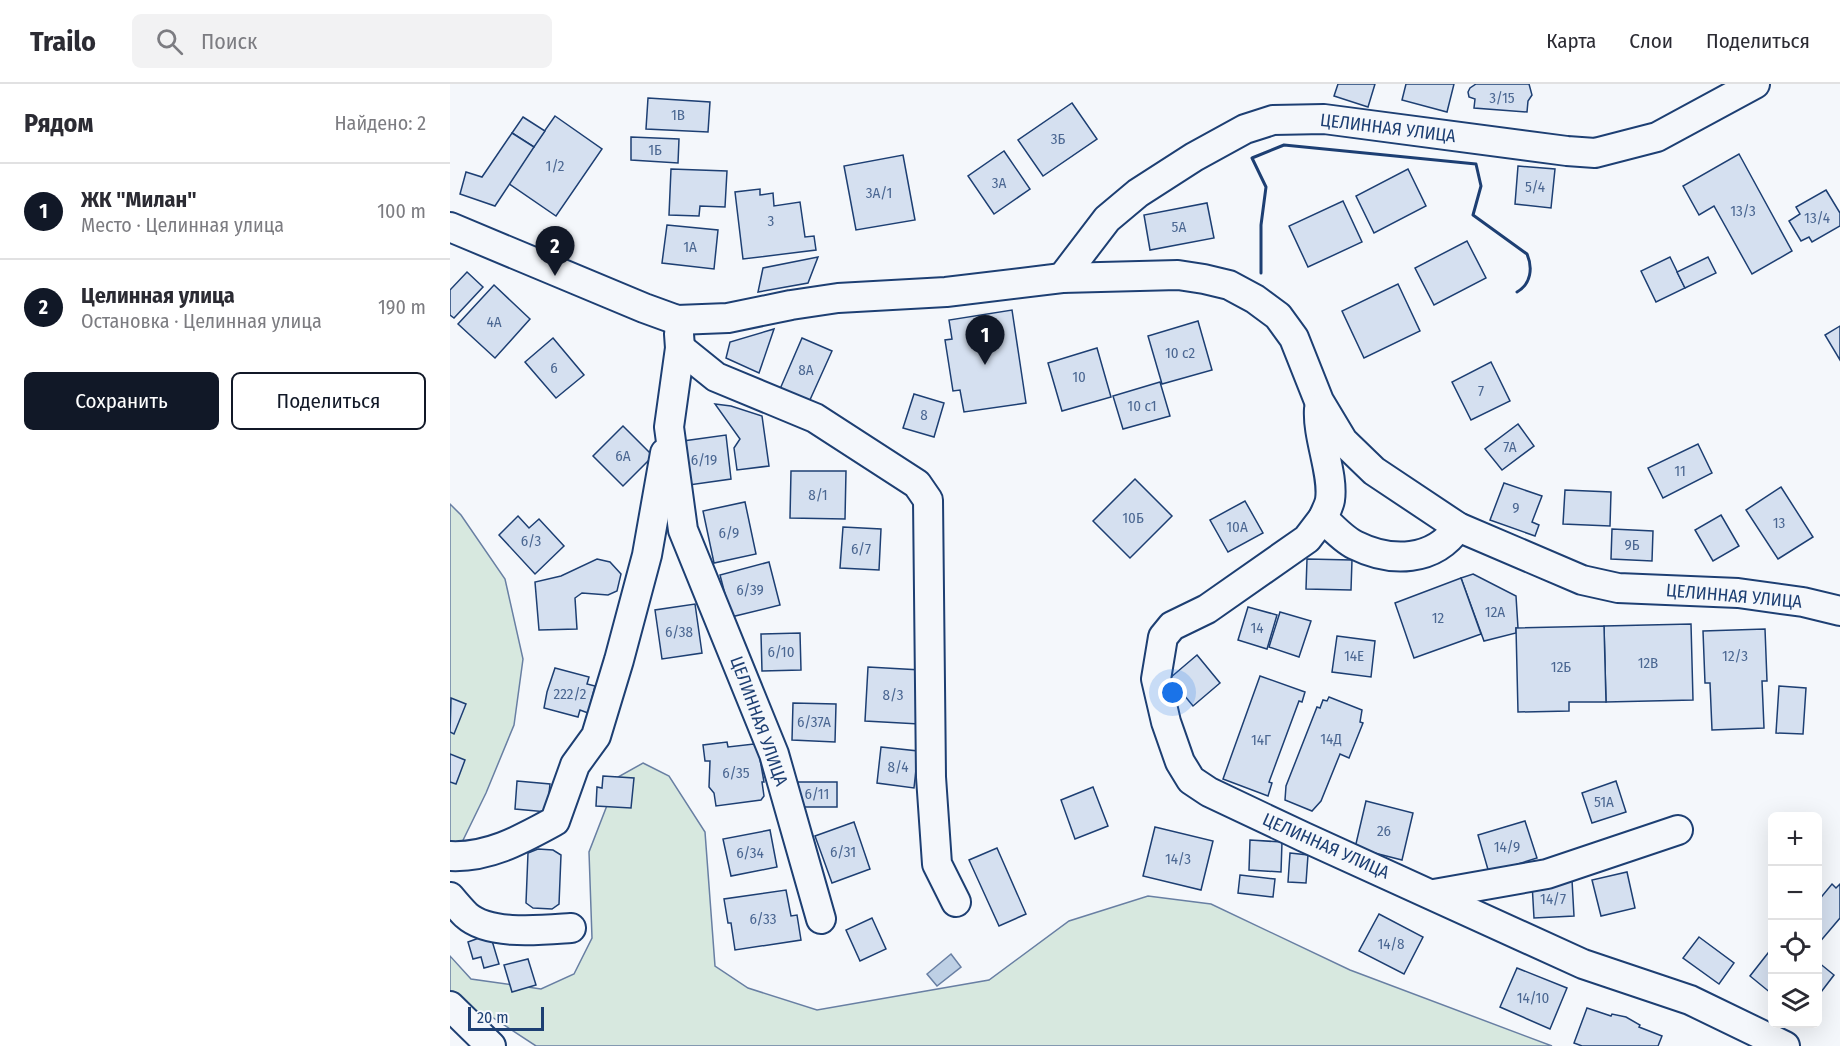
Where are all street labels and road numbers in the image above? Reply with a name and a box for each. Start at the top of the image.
street label: ЦЕЛИННАЯ УЛИЦА [1319,109,1458,147]
street label: ЦЕЛИННАЯ УЛИЦА [1665,579,1803,613]
street label: ЦЕЛИННАЯ УЛИЦА [725,653,793,789]
street label: ЦЕЛИННАЯ УЛИЦА [1259,808,1393,884]

